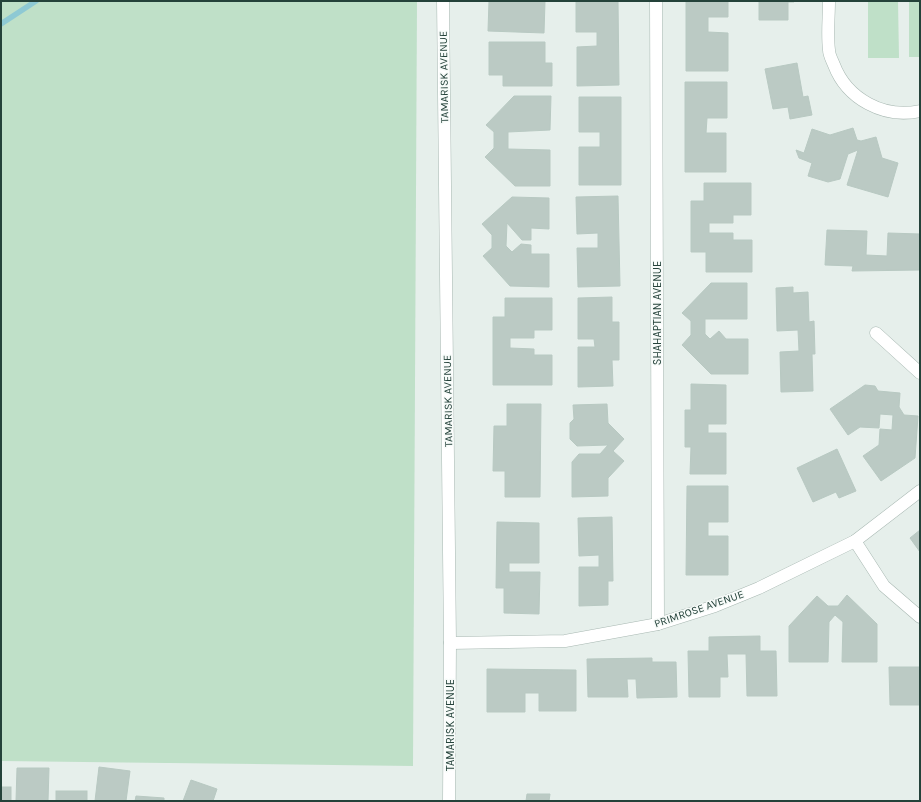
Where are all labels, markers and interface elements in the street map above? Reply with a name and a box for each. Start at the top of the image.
street label: TAMARISK AVENUE [437,31,451,123]
street label: SHAHAPTIAN AVENUE [651,261,664,365]
street label: TAMARISK AVENUE [441,355,455,447]
street label: PRIMROSE AVENUE [653,588,745,630]
street label: TAMARISK AVENUE [444,679,457,771]

